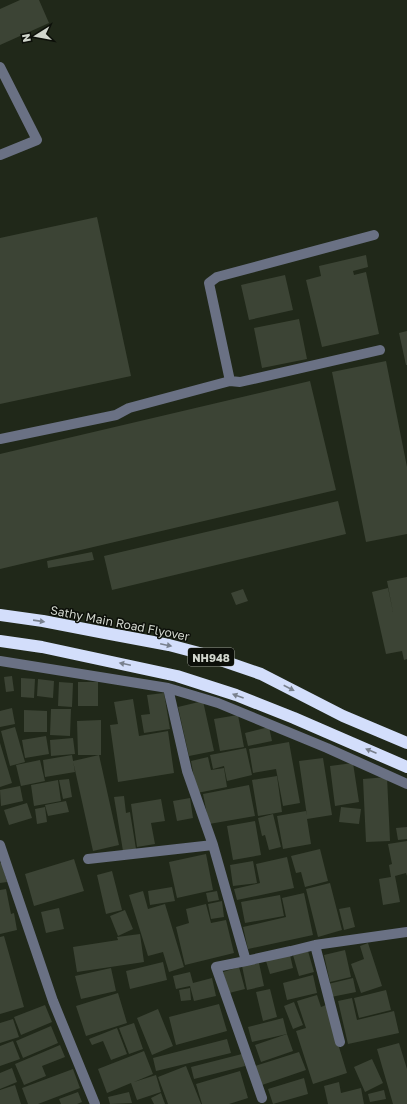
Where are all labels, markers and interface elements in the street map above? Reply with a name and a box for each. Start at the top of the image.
north arrow [16,16,56,56]
text: N [19,33,33,43]
street label: Sathy Main Road Flyover [49,602,191,644]
one-way arrow [33,618,45,624]
one-way arrow [160,642,173,648]
road number: NH948 [188,648,234,666]
one-way arrow [119,661,131,667]
one-way arrow [283,685,294,691]
one-way arrow [232,693,244,699]
one-way arrow [366,748,377,754]

